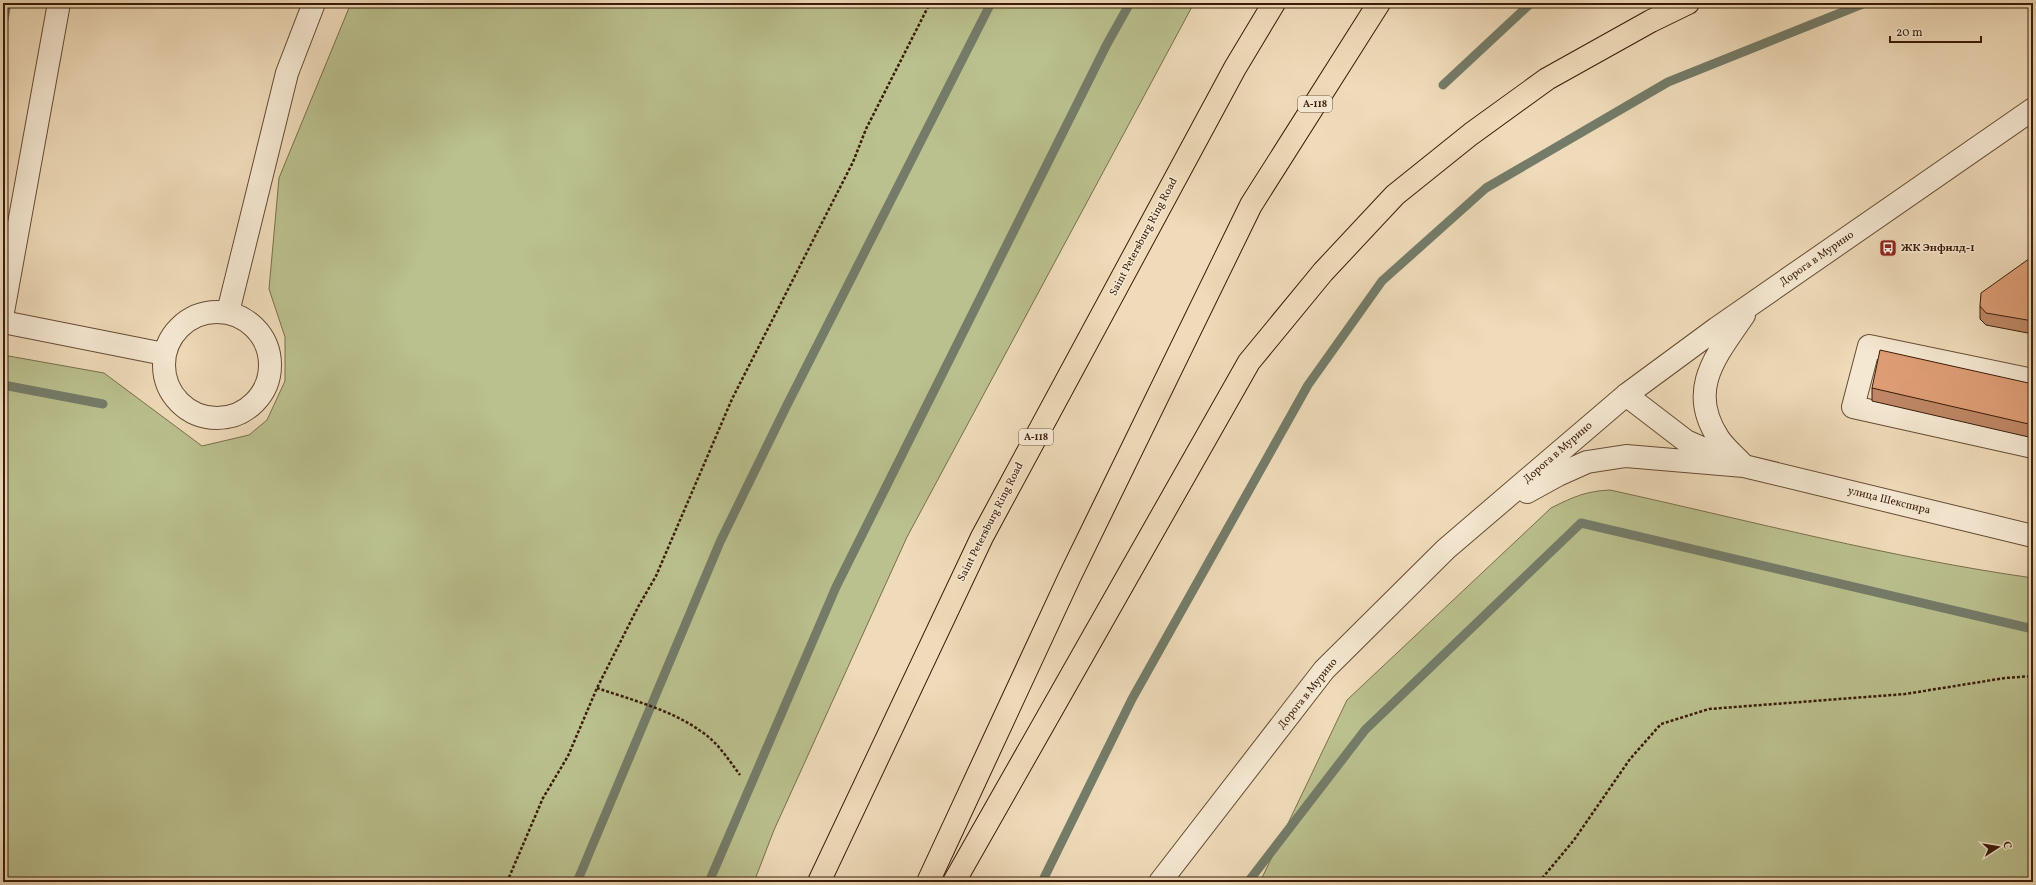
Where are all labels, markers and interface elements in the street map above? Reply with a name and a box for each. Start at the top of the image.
scale bar [1890,18,1981,44]
text: 20 m [1896,25,1923,41]
road number: А-118 [1298,96,1332,112]
street label: Saint Petersburg Ring Road [1106,175,1182,299]
street label: Дорога в Мурино [1777,228,1857,290]
bus stop icon: ЖК Энфилд-1 [1878,238,1898,258]
place label: ЖК Энфилд-1 [1901,241,1975,256]
street label: Дорога в Мурино [1520,419,1596,487]
road number: А-118 [1019,429,1053,445]
street label: Saint Petersburg Ring Road [954,460,1028,584]
street label: улица Шекспира [1846,483,1932,519]
street label: Дорога в Мурино [1275,655,1341,733]
north arrow [1978,827,2018,867]
text: С [1998,840,2014,850]

